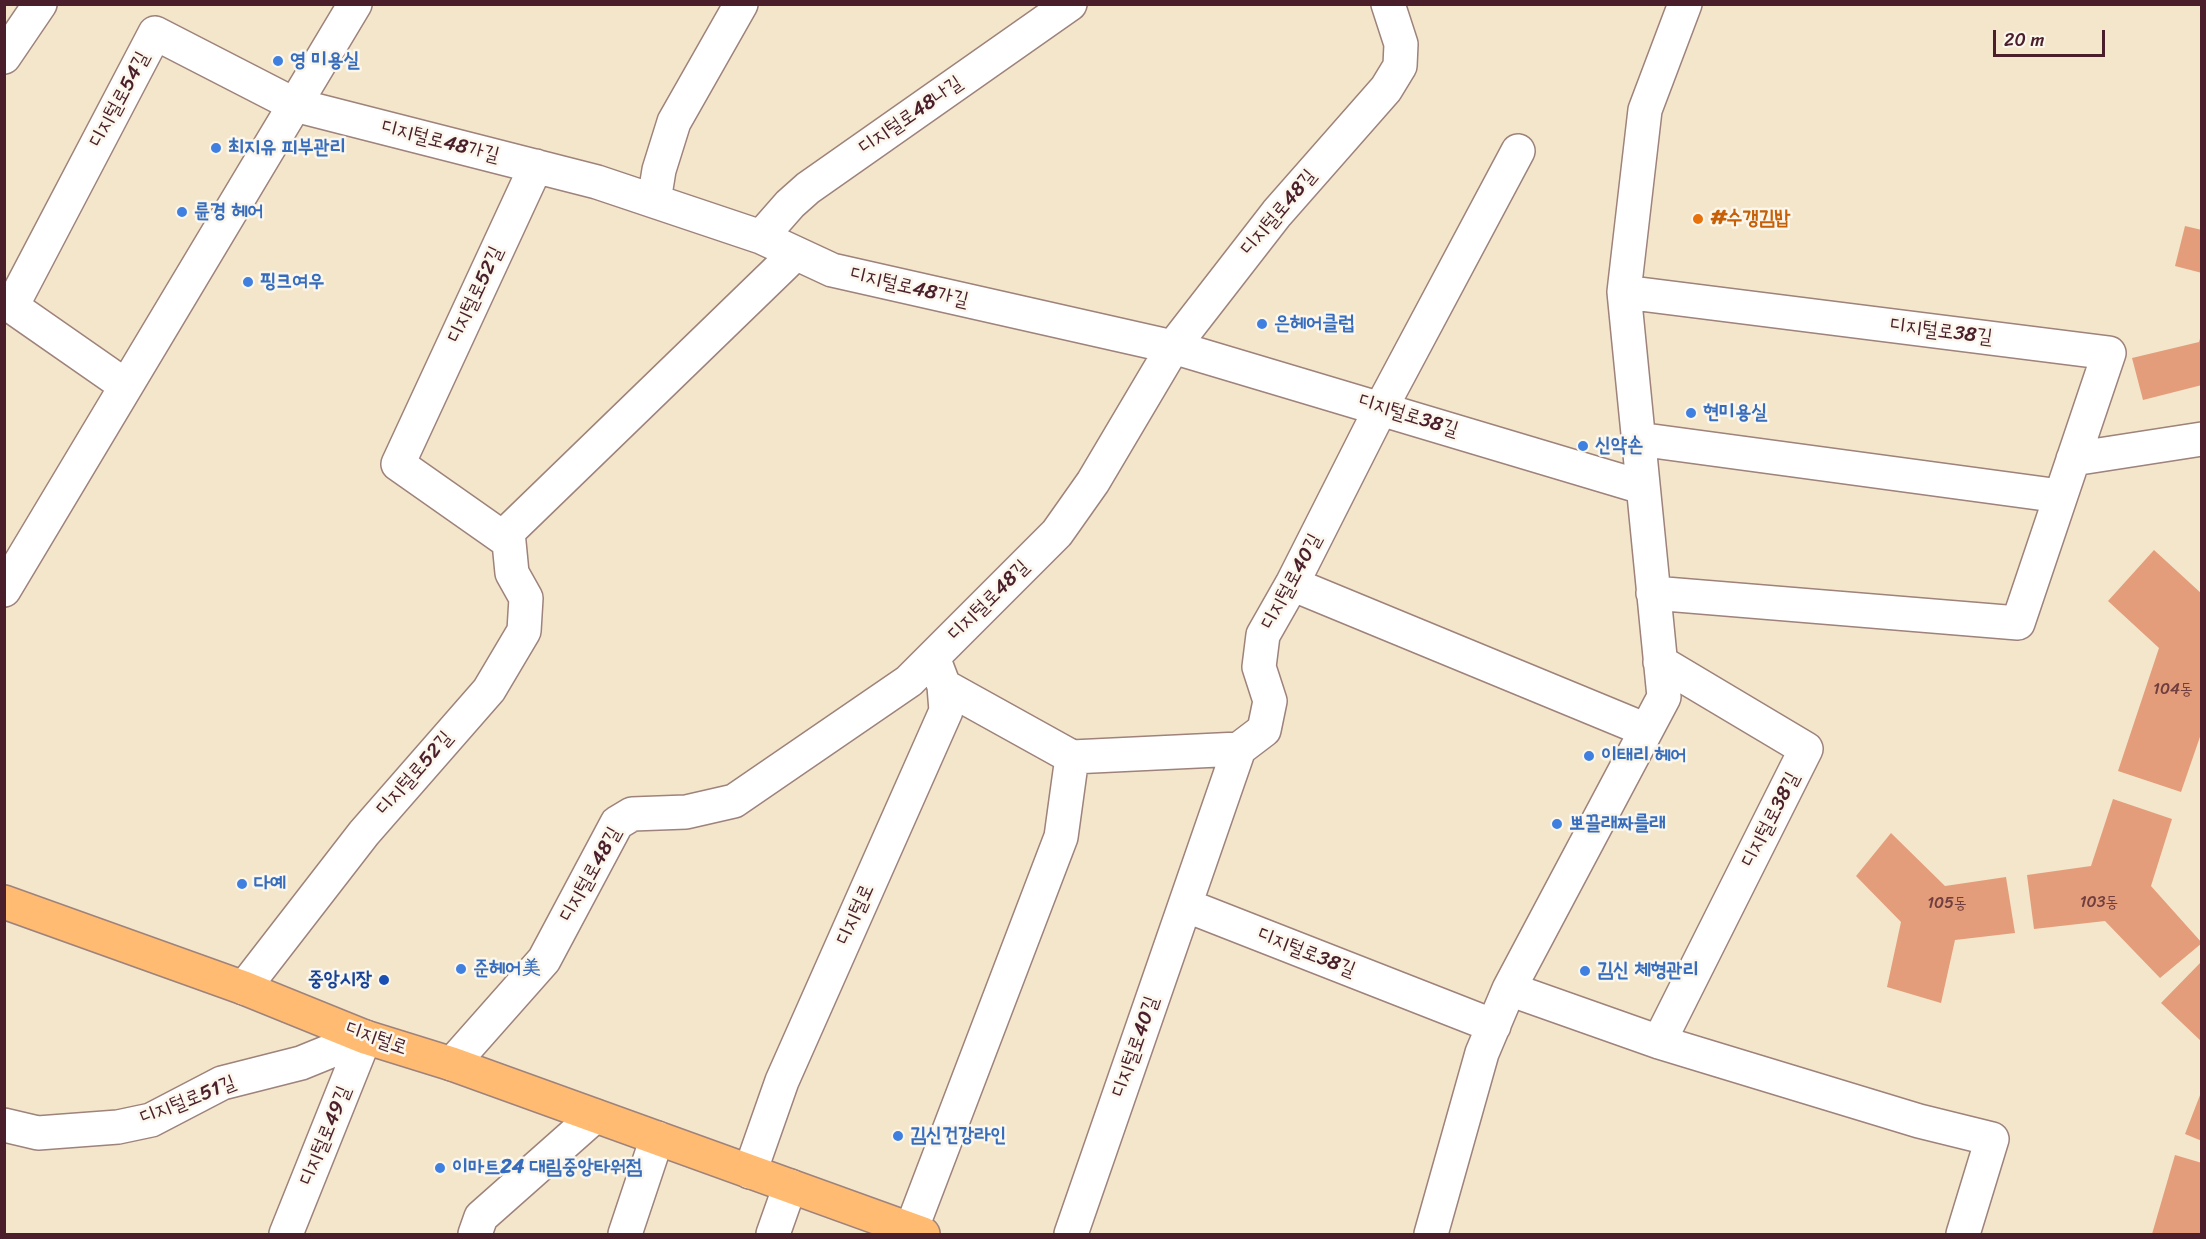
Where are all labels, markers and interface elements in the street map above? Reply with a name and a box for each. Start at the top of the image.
scale bar [1996,18,2108,56]
text: 20 m [2004,24,2044,56]
street label: 디지털로54길 [85,48,155,152]
place label: 영 미용실 [290,49,360,73]
marker: 영 미용실 [271,54,285,68]
street label: 디지털로48나길 [855,71,967,161]
street label: 디지털로48가길 [378,116,502,168]
place label: 최지유 피부관리 [228,136,346,160]
marker: 최지유 피부관리 [209,141,223,155]
street label: 디지털로48길 [1236,165,1322,261]
place label: 륜경 헤어 [194,200,264,224]
marker: 륜경 헤어 [175,205,189,219]
place label: #수갱김밥 [1710,207,1791,231]
marker: #수갱김밥 [1691,212,1705,226]
street label: 디지털로52길 [443,243,509,347]
street label: 디지털로48가길 [847,263,971,313]
place label: 핑크여우 [260,270,324,294]
marker: 핑크여우 [241,275,255,289]
place label: 은헤어클럽 [1274,312,1354,336]
street label: 디지털로38길 [1888,314,1994,350]
marker: 은헤어클럽 [1255,317,1269,331]
street label: 디지털로38길 [1355,389,1461,443]
place label: 현미용실 [1703,401,1767,425]
marker: 현미용실 [1684,406,1698,420]
place label: 신약손 [1595,434,1643,458]
marker: 신약손 [1576,439,1590,453]
street label: 디지털로40길 [1257,530,1327,634]
street label: 디지털로48길 [943,555,1035,647]
house number: 104동 [2153,680,2193,700]
street label: 디지털로52길 [372,727,458,821]
place label: 이태리 헤어 [1601,744,1687,768]
marker: 이태리 헤어 [1582,749,1596,763]
street label: 디지털로38길 [1737,768,1805,872]
place label: 뽀끌래짜를래 [1569,812,1666,836]
marker: 뽀끌래짜를래 [1550,817,1564,831]
street label: 디지털로48길 [555,823,627,927]
place label: 다예 [254,872,286,896]
marker: 다예 [235,877,249,891]
street label: 디지털로 [832,881,880,949]
house number: 103동 [2080,893,2118,913]
house number: 105동 [1927,894,1967,914]
street label: 디지털로38길 [1253,923,1359,983]
place label: 준헤어美 [473,957,541,981]
place label: 김신 체형관리 [1597,959,1699,983]
marker: 준헤어美 [454,962,468,976]
marker: 김신 체형관리 [1578,964,1592,978]
place label: 중앙시장 [308,968,372,992]
marker: 중앙시장 [377,973,391,987]
street label: 디지털로40길 [1107,993,1165,1101]
street label: 디지털로 [342,1017,410,1061]
street label: 디지털로51길 [137,1071,239,1131]
street label: 디지털로49길 [295,1083,357,1189]
place label: 김신건강라인 [910,1124,1007,1148]
marker: 김신건강라인 [891,1129,905,1143]
place label: 이마트24 대림중앙타워점 [452,1156,642,1180]
marker: 이마트24 대림중앙타워점 [433,1161,447,1175]

